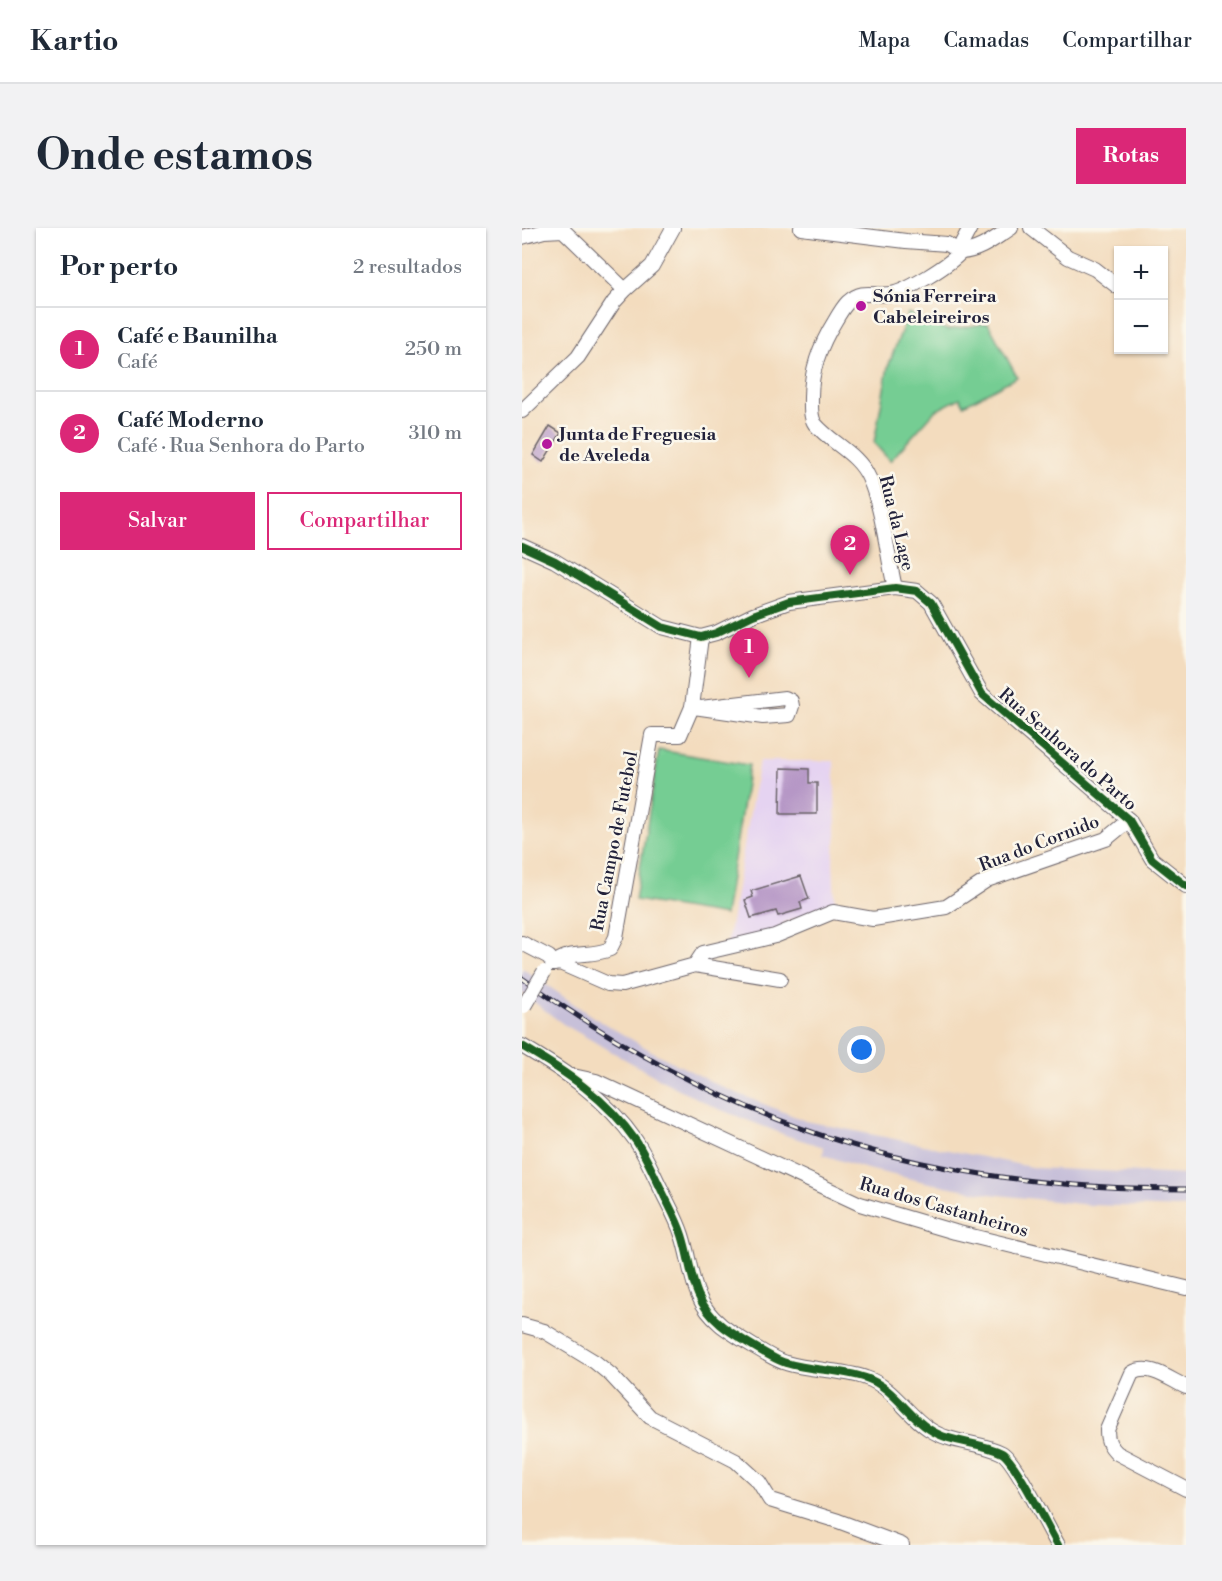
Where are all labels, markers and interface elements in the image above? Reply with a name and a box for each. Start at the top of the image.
text: Kartio [30,24,119,59]
text: Mapa [858,28,910,54]
text: Camadas [943,28,1029,54]
text: Compartilhar [1062,28,1192,54]
button: Rotas [1076,128,1186,184]
text: Onde estamos [36,130,313,183]
map controls [1114,246,1168,354]
button: + [1114,246,1168,300]
text: Por perto [60,251,178,283]
text: 2 resultados [353,255,462,280]
place label: Sónia Ferreira Cabeleireiros [873,285,997,329]
marker: Sónia Ferreira Cabeleireiros [854,299,868,313]
button: − [1114,300,1168,354]
text: Café e Baunilha [117,323,278,350]
text: 1 [75,337,84,362]
text: 250 m [405,337,462,362]
text: Café [117,350,158,375]
text: Café Moderno [117,407,264,434]
text: 2 [73,421,86,446]
text: 310 m [409,421,462,446]
place label: Junta de Freguesia de Aveleda [556,423,716,467]
text: Café · Rua Senhora do Parto [117,434,365,459]
marker: Junta de Freguesia de Aveleda [540,437,554,451]
street label: Rua da Lage [874,473,920,573]
button: Salvar [60,492,255,550]
button: Compartilhar [267,492,462,550]
pin: 2 [830,526,870,575]
pin: 1 [730,628,768,678]
street label: Rua Senhora do Parto [994,683,1142,816]
street label: Rua Campo de Futebol [586,748,643,933]
street label: Rua do Cornido [976,810,1103,877]
your location [847,1035,876,1064]
street label: Rua dos Castanheiros [857,1172,1031,1243]

